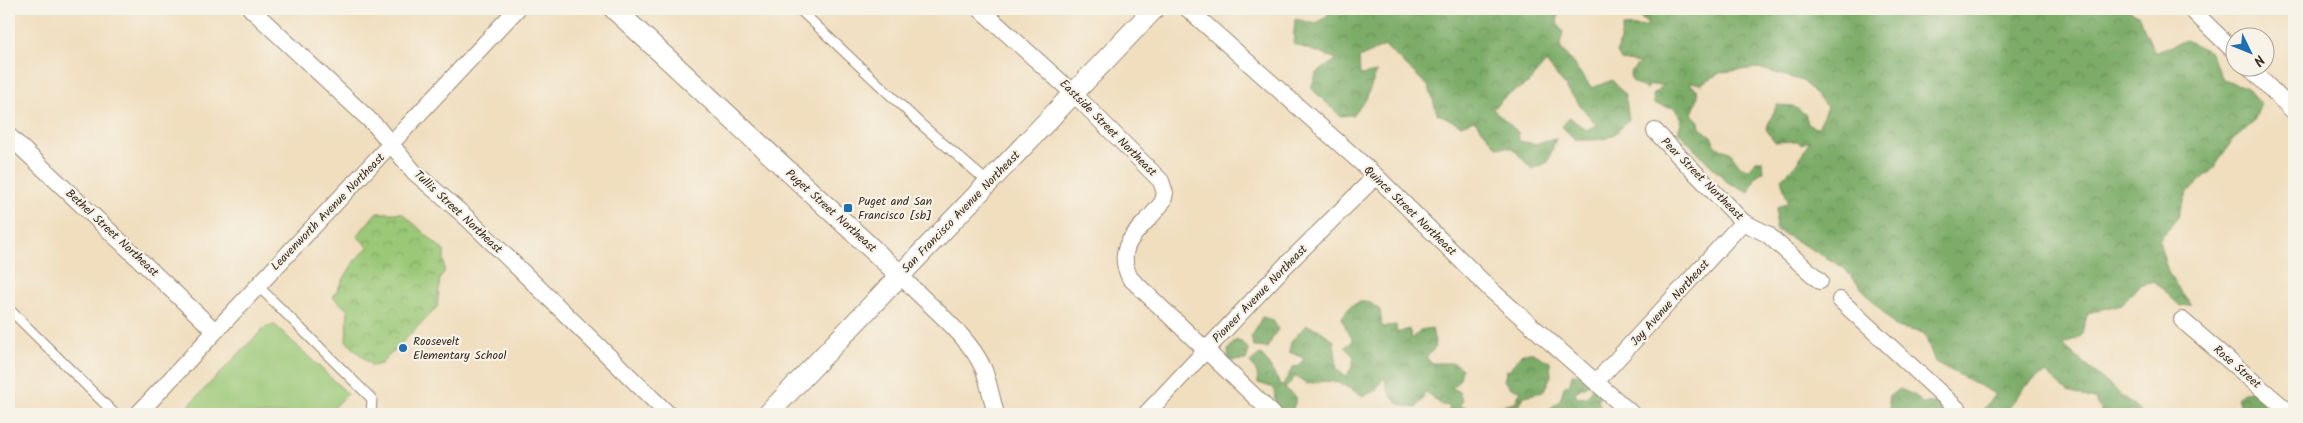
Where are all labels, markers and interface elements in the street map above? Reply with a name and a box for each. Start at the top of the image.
north arrow [2226,28,2276,78]
text: N [2248,49,2270,71]
street label: Eastside Street Northeast [1055,75,1161,181]
street label: Pear Street Northeast [1656,133,1748,225]
street label: San Francisco Avenue Northeast [897,146,1025,278]
street label: Leavenworth Avenue Northeast [267,149,390,275]
street label: Quince Street Northeast [1359,161,1461,261]
street label: Puget Street Northeast [781,165,881,258]
street label: Tullis Street Northeast [409,166,507,259]
street label: Bethel Street Northeast [61,184,163,282]
place label: Puget and San Francisco [sb] [858,192,932,225]
marker: Puget and San Francisco [sb] [842,202,854,214]
street label: Pioneer Avenue Northeast [1208,240,1312,347]
street label: Joy Avenue Northeast [1626,255,1714,351]
place label: Roosevelt Elementary School [413,332,506,365]
street label: Rose Street [2209,341,2265,393]
marker: Roosevelt Elementary School [397,342,409,354]

